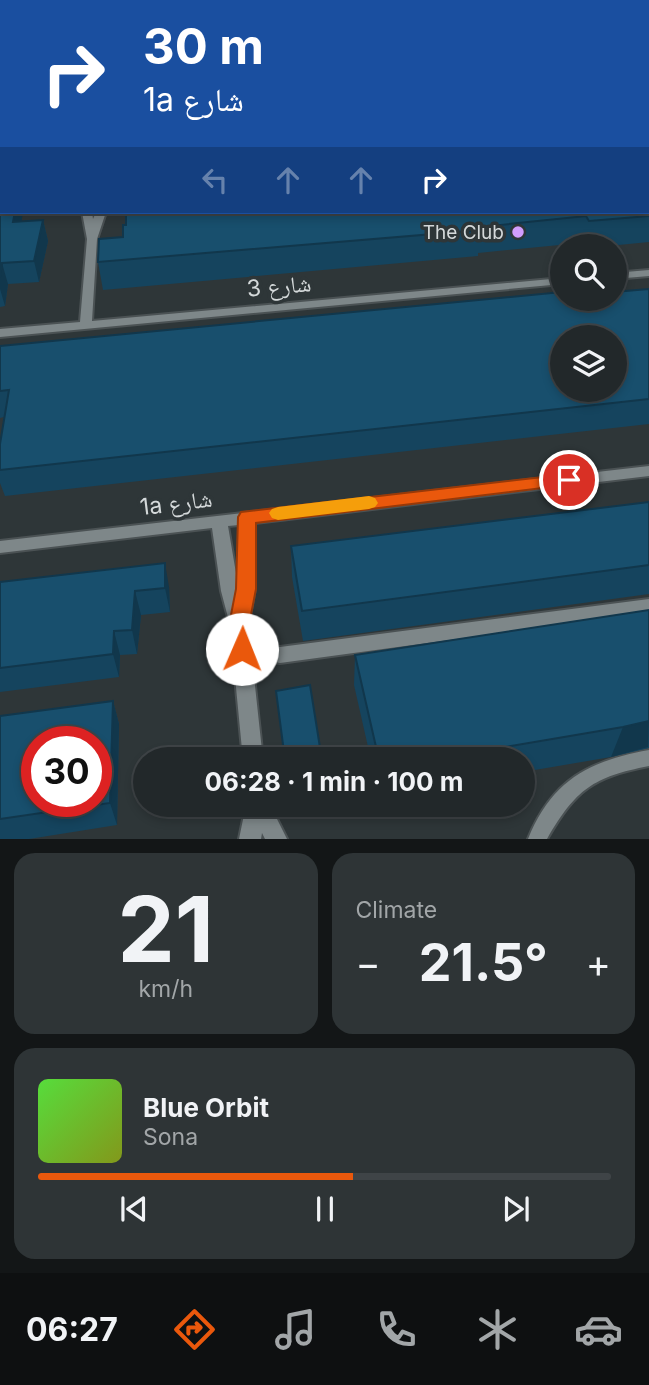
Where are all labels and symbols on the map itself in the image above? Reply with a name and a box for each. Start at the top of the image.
place label: The Club [423,221,504,244]
marker: The Club [510,224,526,240]
street label: شارع 3 [246,269,312,304]
pin [539,450,599,510]
street label: 1a شارع [138,485,214,522]
position arrow [205,612,279,686]
speed limit sign: 30 [21,726,112,817]

